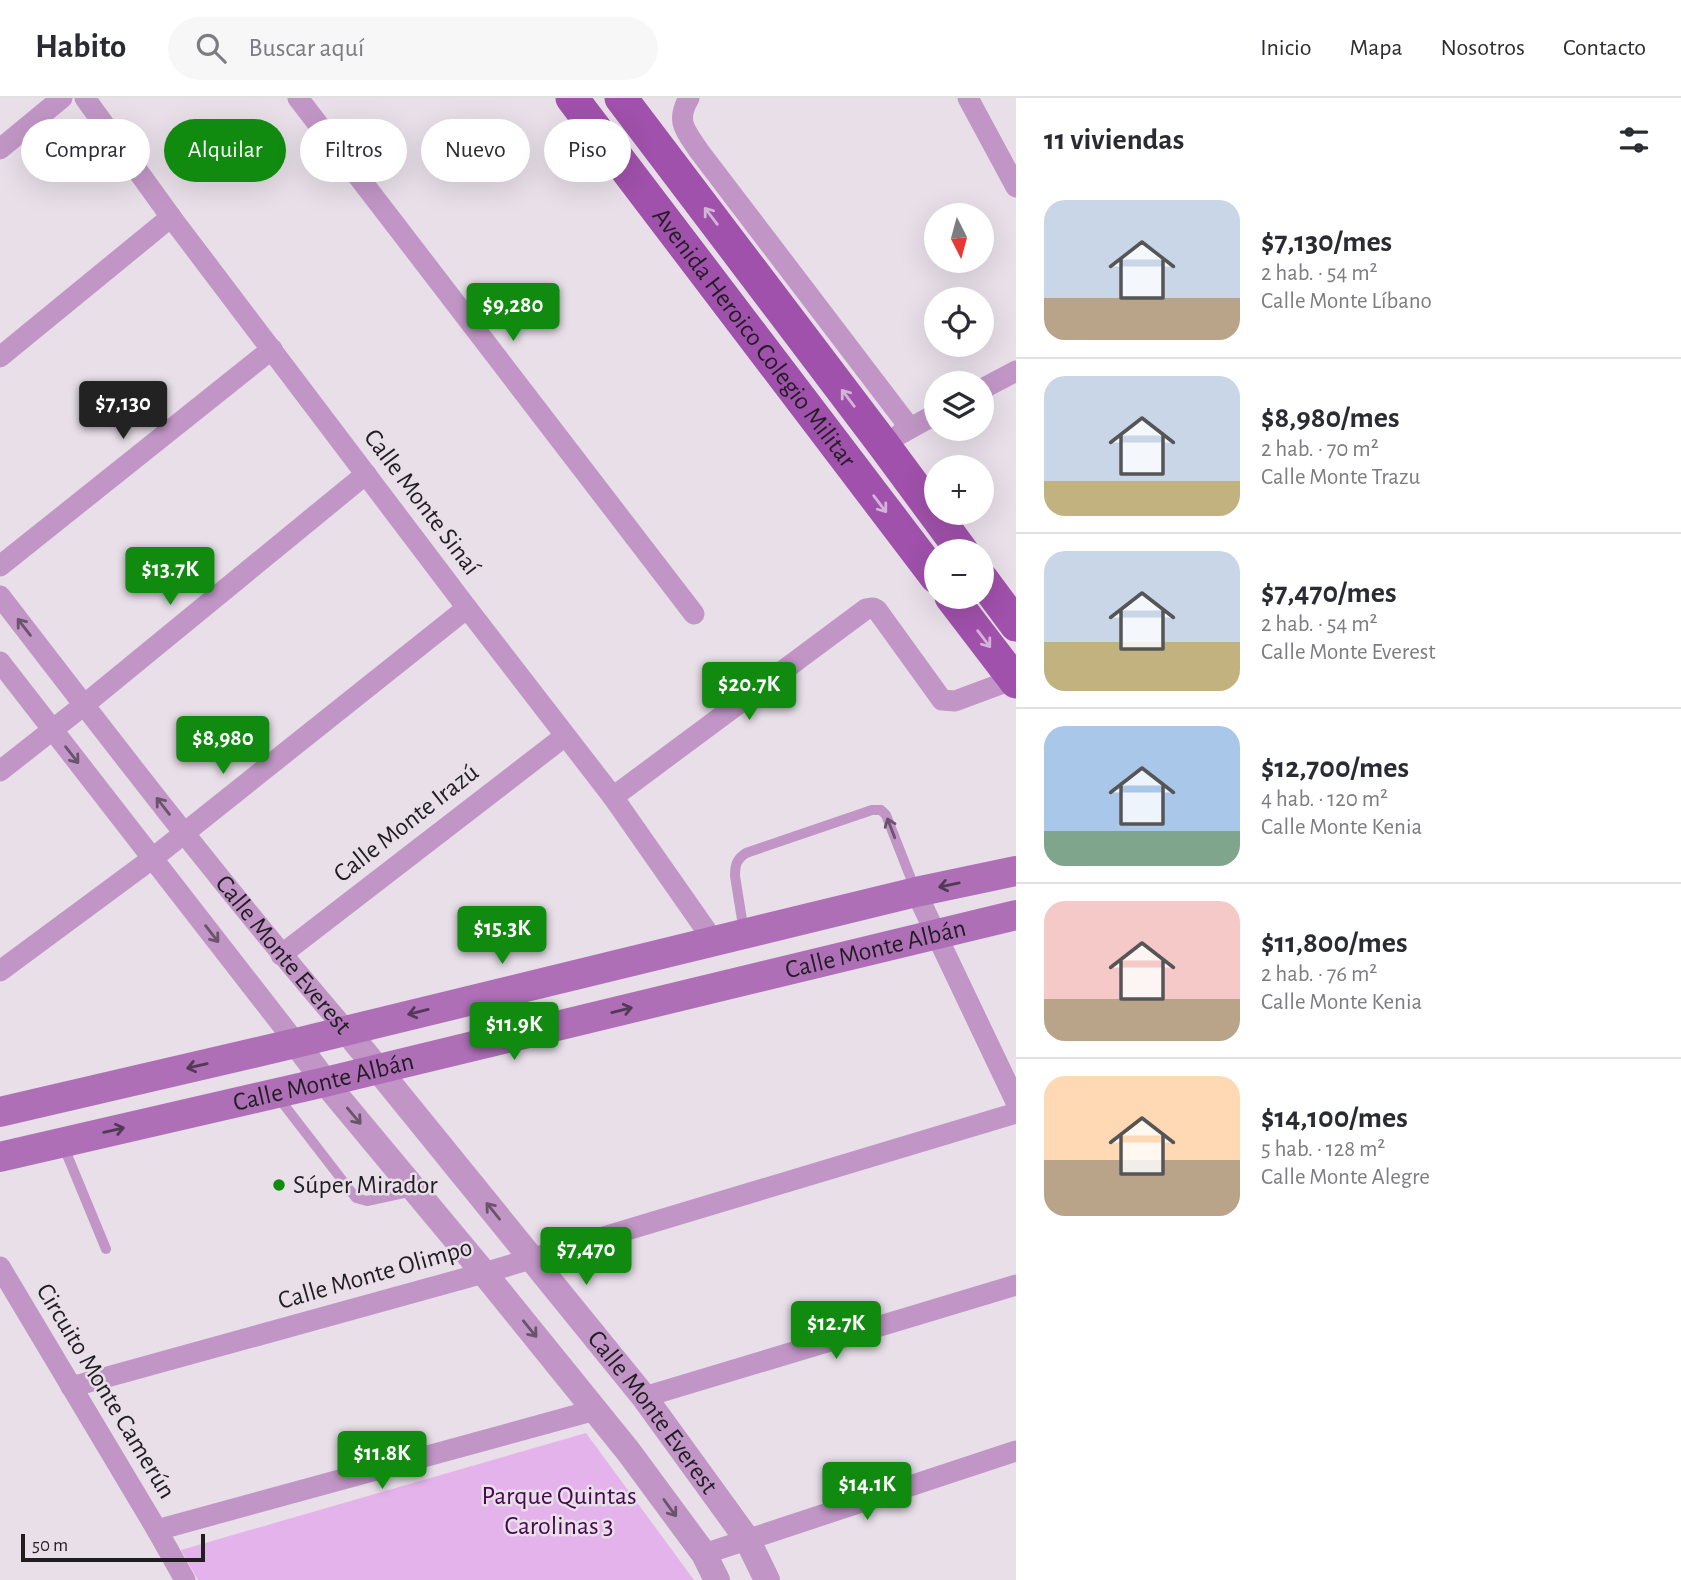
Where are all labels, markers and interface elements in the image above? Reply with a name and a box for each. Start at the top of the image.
search box [168,17,658,80]
icon: search [192,29,230,67]
text: Habito [35,31,126,64]
text: Buscar aquí [248,35,364,61]
text: Inicio [1260,36,1311,60]
text: Mapa [1349,36,1403,60]
text: Nosotros [1441,36,1525,60]
text: Contacto [1563,36,1646,60]
chip: Comprar [21,119,150,182]
chip: Alquilar [164,119,286,182]
chip: Filtros [300,119,407,182]
chip: Nuevo [421,119,530,182]
chip: Piso [544,119,631,182]
icon: filters [1615,121,1653,159]
text: 11 viviendas [1044,125,1184,155]
street label: Avenida Heroico Colegio Militar [647,203,861,473]
north arrow [924,203,994,273]
map controls [924,203,994,609]
one-way arrow [703,208,718,226]
text: $7,130/mes [1261,227,1392,257]
icon: home [1100,228,1184,312]
text: 2 hab. · 54 m² [1261,262,1378,285]
pin: $9,280 [456,284,570,343]
button: locate [924,287,994,357]
text: Calle Monte Líbano [1261,290,1432,313]
text: $9,280 [483,294,543,317]
button: layers [924,371,994,441]
pin: $7,130 [66,382,180,441]
one-way arrow [841,389,855,408]
text: $7,130 [95,392,151,415]
text: $8,980/mes [1261,403,1399,433]
icon: home [1100,404,1184,488]
street label: Calle Monte Sinaí [359,424,485,580]
text: 2 hab. · 70 m² [1261,438,1379,461]
button: + [924,455,994,525]
text: Calle Monte Trazu [1261,466,1420,489]
one-way arrow [873,494,888,512]
button: − [924,539,994,609]
pin: $13.7K [113,547,227,607]
text: $13.7K [141,558,199,581]
text: $7,470/mes [1261,578,1396,608]
icon: home [1100,579,1184,663]
text: 2 hab. · 54 m² [1261,613,1378,636]
one-way arrow [16,618,31,637]
one-way arrow [976,629,991,648]
text: Calle Monte Everest [1261,641,1436,664]
pin: $20.7K [692,662,806,722]
text: $20.7K [718,673,780,696]
pin: $8,980 [166,716,280,776]
text: $8,980 [192,727,254,750]
one-way arrow [64,745,79,763]
text: $12,700/mes [1261,753,1409,783]
icon: home [1100,754,1184,838]
street label: Calle Monte Irazú [329,759,483,887]
text: 4 hab. · 120 m² [1261,788,1388,811]
one-way arrow [156,798,171,816]
text: Calle Monte Kenia [1261,816,1422,839]
one-way arrow [883,818,896,839]
street label: Calle Monte Everest [210,870,356,1039]
one-way arrow [938,878,961,892]
pin: $15.3K [445,906,559,966]
street label: Calle Monte Albán [783,915,969,983]
text: $15.3K [473,917,531,940]
one-way arrow [204,924,219,942]
text: $11,800/mes [1261,928,1407,958]
icon: home [1100,929,1184,1013]
text: 2 hab. · 76 m² [1261,963,1377,986]
text: Calle Monte Kenia [1261,991,1422,1014]
pin: $11.9K [457,1002,571,1062]
one-way arrow [610,1002,632,1015]
one-way arrow [407,1006,430,1019]
text: $11.9K [486,1013,542,1036]
street label: Calle Monte Albán [230,1048,416,1116]
one-way arrow [186,1060,209,1073]
text: $14,100/mes [1261,1103,1408,1133]
icon: home [1100,1104,1184,1188]
one-way arrow [346,1106,361,1124]
one-way arrow [102,1123,125,1136]
text: 5 hab. · 128 m² [1261,1138,1385,1161]
text: Calle Monte Alegre [1261,1166,1430,1189]
place label: Súper Mirador [293,1172,438,1198]
marker: Súper Mirador [271,1177,287,1193]
one-way arrow [486,1203,501,1221]
pin: $7,470 [529,1228,643,1287]
street label: Calle Monte Olimpo [275,1234,475,1314]
text: $7,470 [556,1238,616,1261]
street label: Circuito Monte Camerún [32,1279,180,1503]
pin: $12.7K [779,1302,893,1361]
text: $12.7K [807,1312,865,1335]
one-way arrow [522,1320,537,1338]
street label: Calle Monte Everest [583,1326,723,1499]
pin: $11.8K [325,1432,439,1491]
text: $11.8K [354,1442,410,1465]
pin: $14.1K [810,1462,924,1522]
text: $14.1K [838,1473,896,1496]
park label: Parque Quintas Carolinas 3 [481,1483,637,1539]
one-way arrow [663,1498,677,1517]
scale bar [21,1531,205,1563]
text: 50 m [32,1536,68,1555]

